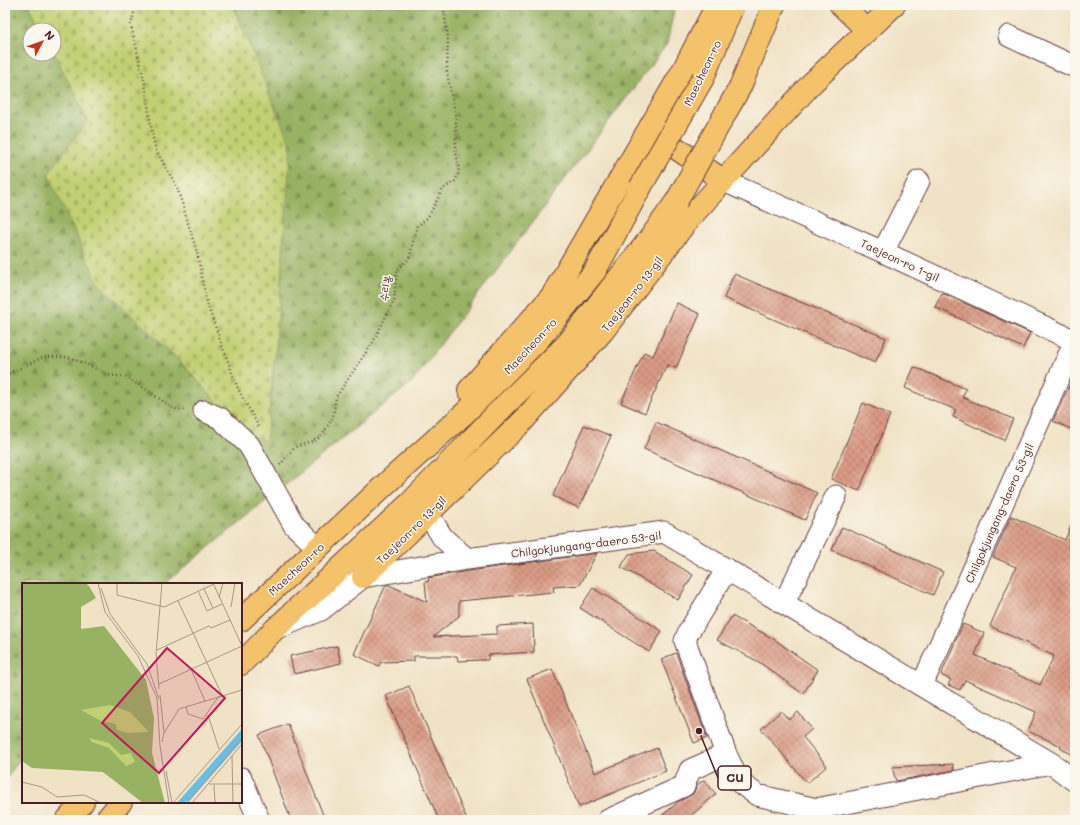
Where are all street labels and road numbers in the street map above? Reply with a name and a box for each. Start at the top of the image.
street label: Maecheon-ro [680,37,725,108]
street label: Taejeon-ro 1-gil [858,235,942,285]
street label: Taejeon-ro 13-gil [598,253,666,335]
street label: 수리봉 [375,273,395,302]
street label: Maecheon-ro [500,314,560,377]
street label: Chilgokjungang-daero 53-gil [961,441,1037,585]
street label: Taejeon-ro 13-gil [373,493,449,567]
street label: Chilgokjungang-daero 53-gil [510,527,662,561]
street label: Maecheon-ro [265,539,328,599]

